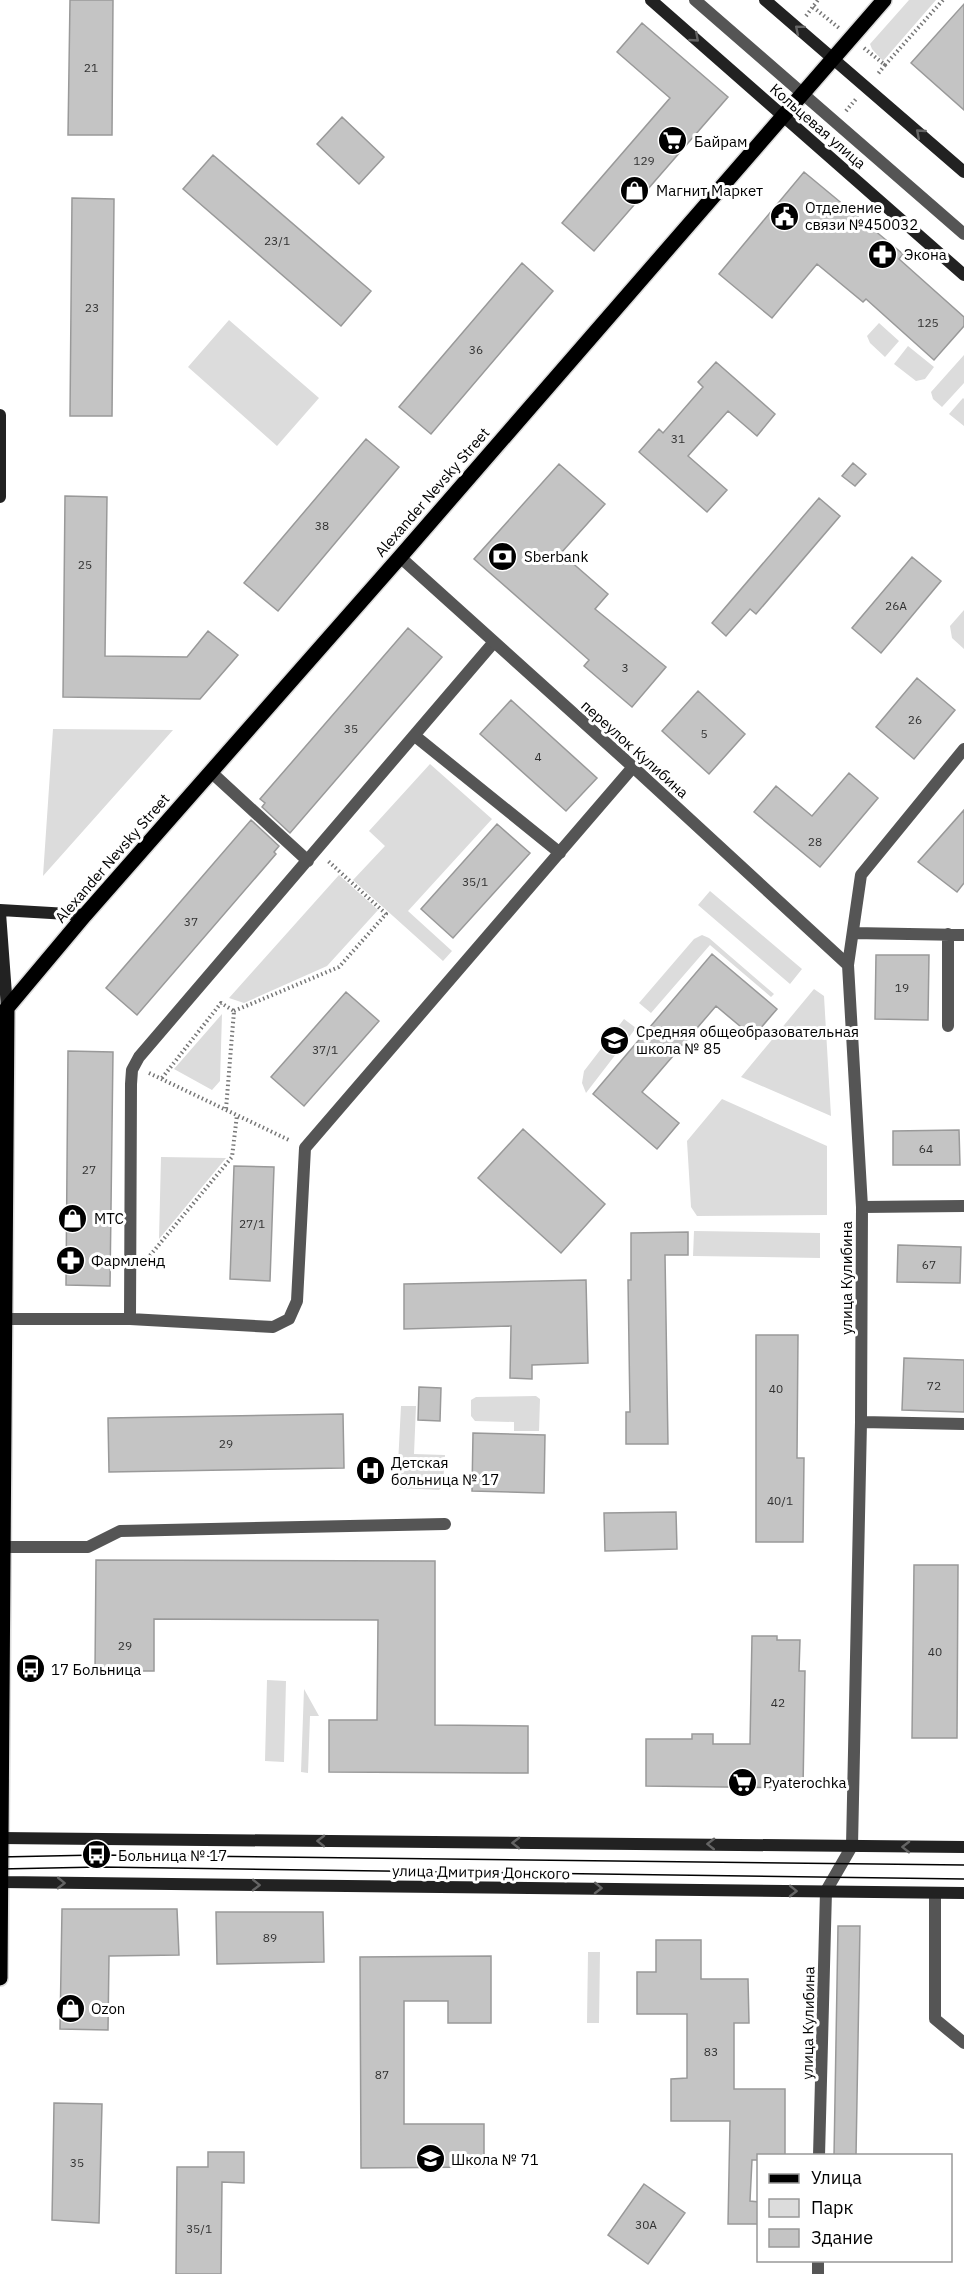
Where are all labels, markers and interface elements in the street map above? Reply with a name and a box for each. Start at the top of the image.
one-way arrow [795,25,806,36]
one-way arrow [688,31,699,42]
house number: 21 [84,60,98,75]
street label: Кольцевая улица [766,79,870,173]
supermarket icon: Байрам [657,125,689,157]
one-way arrow [916,129,927,140]
place label: Байрам [694,132,748,151]
house number: 129 [633,153,655,168]
shop icon: Магнит Маркет [619,174,651,206]
place label: Магнит Маркет [656,181,763,200]
place label: Отделение связи №450032 [805,198,918,234]
public building icon: Отделение связи №450032 [768,200,800,232]
house number: 23/1 [264,233,290,248]
pharmacy icon: Экона [867,238,899,270]
place label: Экона [904,245,947,264]
house number: 23 [85,300,99,315]
house number: 125 [917,315,939,330]
house number: 36 [469,342,483,357]
street label: Alexander Nevsky Street [371,423,493,561]
house number: 31 [671,431,685,446]
house number: 38 [315,518,329,533]
bank icon: Sberbank [487,540,519,572]
place label: Sberbank [524,547,588,566]
house number: 25 [78,557,92,572]
house number: 26А [885,598,907,613]
house number: 3 [621,660,629,675]
street label: переулок Кулибина [577,696,693,802]
house number: 26 [908,712,922,727]
house number: 35 [344,721,358,736]
house number: 5 [700,726,708,741]
house number: 4 [534,749,542,764]
street label: Alexander Nevsky Street [51,789,173,927]
house number: 28 [808,834,822,849]
house number: 35/1 [462,874,488,889]
house number: 37 [184,914,198,929]
house number: 19 [895,980,909,995]
place label: Средняя общеобразовательная школа № 85 [636,1022,859,1058]
school or university icon: Средняя общеобразовательная школа № 85 [599,1024,631,1056]
house number: 37/1 [312,1042,338,1057]
house number: 64 [919,1141,933,1156]
house number: 27 [82,1162,96,1177]
shop icon: МТС [57,1202,89,1234]
place label: МТС [94,1209,124,1228]
house number: 27/1 [239,1216,265,1231]
street label: улица Кулибина [837,1221,856,1335]
pharmacy icon: Фармленд [54,1244,86,1276]
place label: Фармленд [91,1251,165,1270]
house number: 67 [922,1257,936,1272]
house number: 72 [927,1378,941,1393]
house number: 40 [769,1381,783,1396]
house number: 29 [219,1436,233,1451]
place label: Детская больница № 17 [391,1453,499,1489]
hospital icon: Детская больница № 17 [354,1455,386,1487]
house number: 40/1 [767,1493,793,1508]
house number: 29 [118,1638,132,1653]
house number: 40 [928,1644,942,1659]
bus stop icon: 17 Больница [14,1653,46,1685]
place label: 17 Больница [51,1660,141,1679]
house number: 42 [771,1695,785,1710]
supermarket icon: Pyaterochka [726,1766,758,1798]
place label: Pyaterochka [763,1773,847,1792]
one-way arrow [316,1835,325,1847]
one-way arrow [511,1837,520,1849]
one-way arrow [706,1838,715,1851]
bus stop icon: Больница № 17 [81,1839,113,1871]
one-way arrow [901,1840,910,1853]
place label: Больница № 17 [118,1846,227,1865]
street label: улица Дмитрия Донского [392,1861,570,1883]
one-way arrow [56,1877,65,1889]
one-way arrow [251,1879,260,1891]
one-way arrow [593,1882,602,1895]
one-way arrow [788,1884,797,1897]
house number: 89 [263,1930,277,1945]
street label: улица Кулибина [798,1966,818,2080]
shop icon: Ozon [54,1992,86,2024]
place label: Ozon [91,1999,125,2018]
house number: 83 [704,2044,718,2059]
house number: 87 [375,2067,389,2082]
school or university icon: Школа № 71 [414,2143,446,2175]
place label: Школа № 71 [451,2150,539,2169]
legend [757,2154,952,2262]
house number: 35 [70,2155,84,2170]
text: Улица [811,2166,862,2189]
text: Парк [811,2196,854,2219]
house number: 30А [635,2217,657,2232]
house number: 35/1 [186,2221,212,2236]
text: Здание [811,2226,873,2249]

